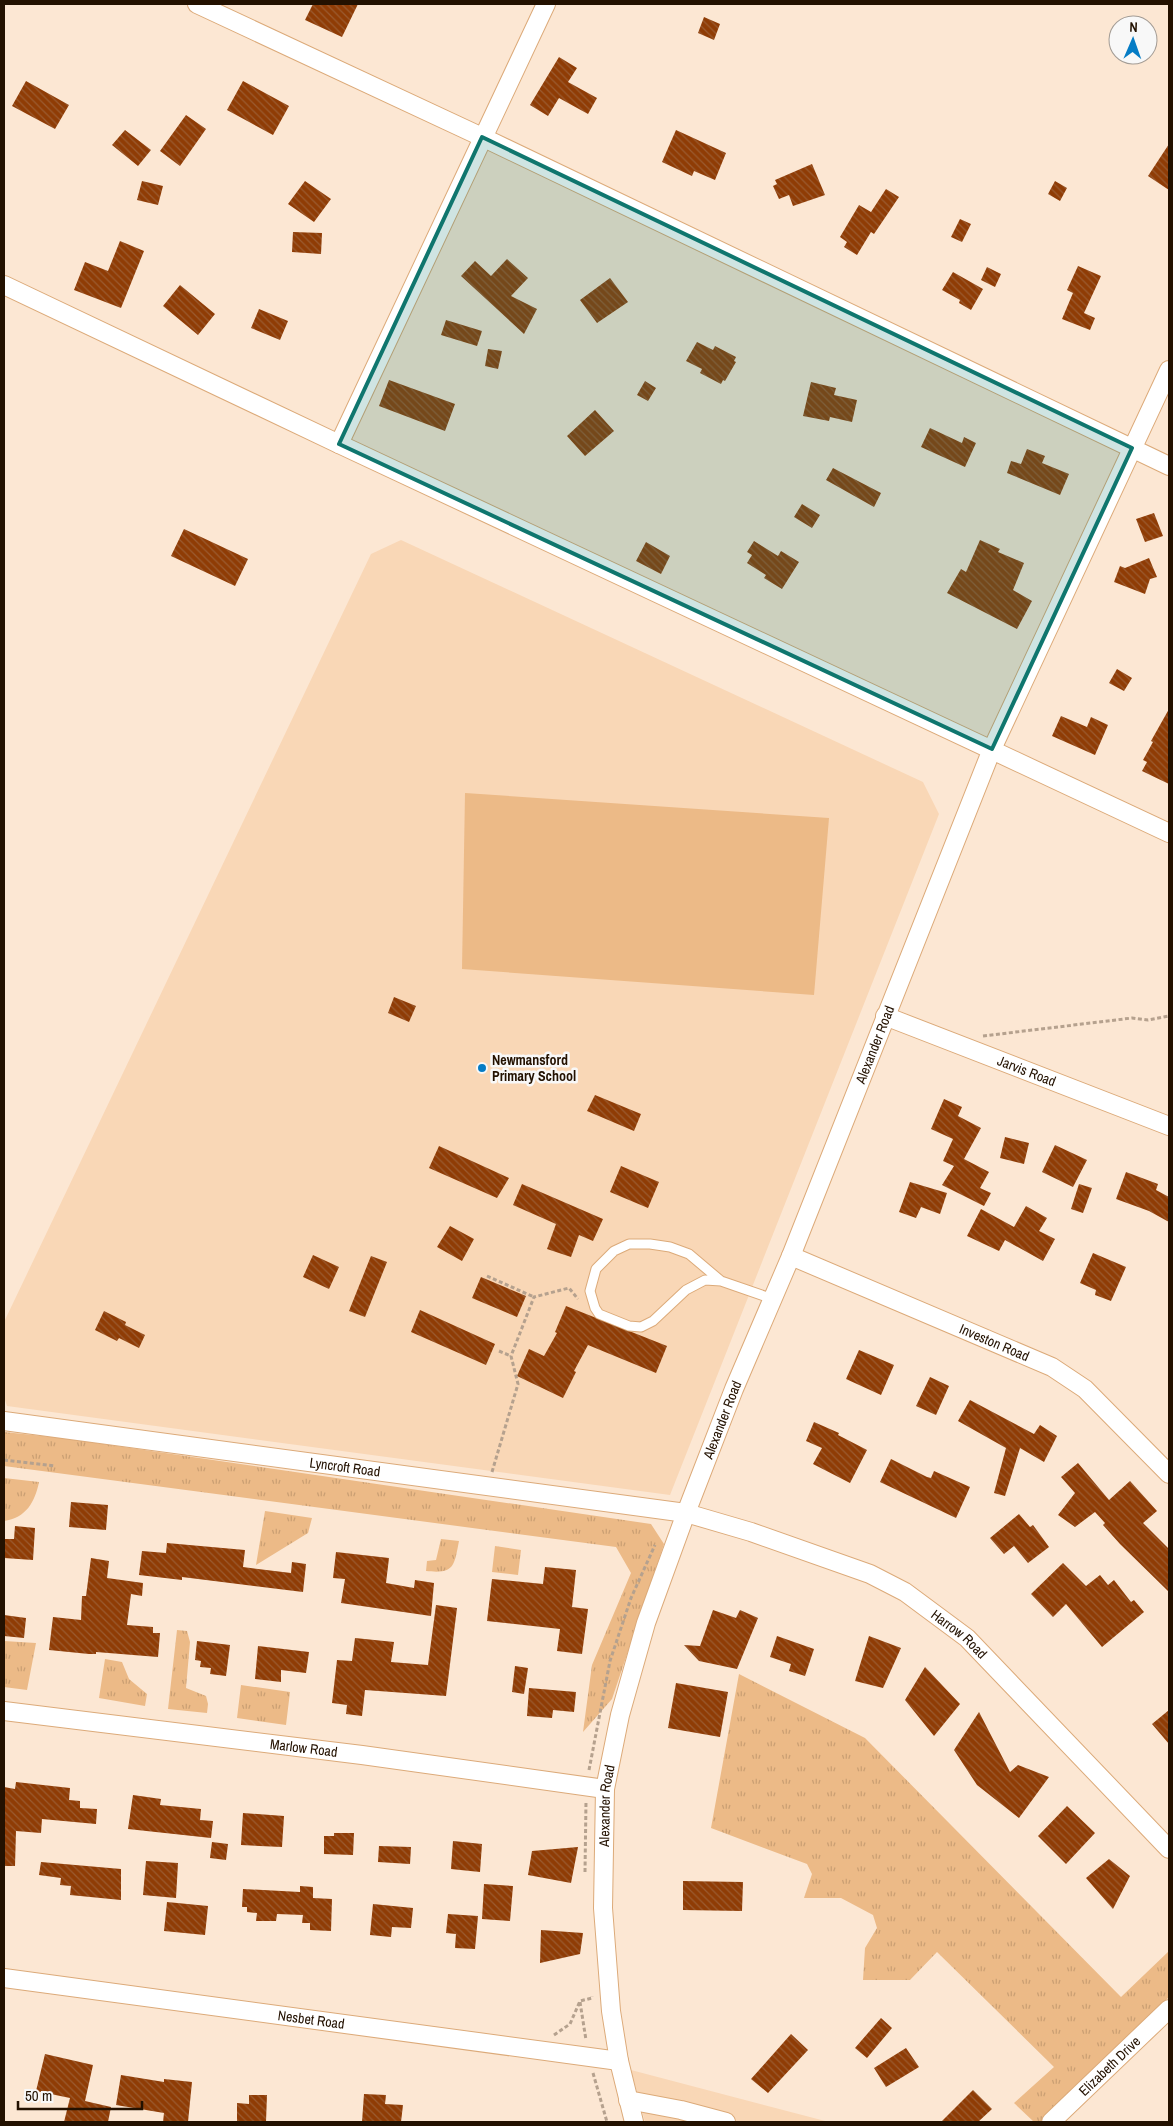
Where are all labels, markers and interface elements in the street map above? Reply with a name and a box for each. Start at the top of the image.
north arrow [1108,15,1158,65]
text: N [1129,18,1138,36]
street label: Alexander Road [851,1003,898,1087]
place label: Newmansford Primary School [492,1051,576,1085]
street label: Jarvis Road [995,1051,1059,1090]
marker: Newmansford Primary School [476,1062,488,1074]
street label: Investon Road [957,1320,1032,1365]
street label: Alexander Road [698,1378,746,1462]
street label: Lyncroft Road [308,1453,381,1481]
street label: Harrow Road [928,1605,991,1662]
street label: Marlow Road [269,1735,338,1761]
street label: Alexander Road [595,1763,619,1848]
street label: Nesbet Road [277,2006,346,2033]
street label: Elizabeth Drive [1075,2032,1144,2100]
scale bar [18,2078,141,2110]
text: 50 m [25,2085,52,2106]

